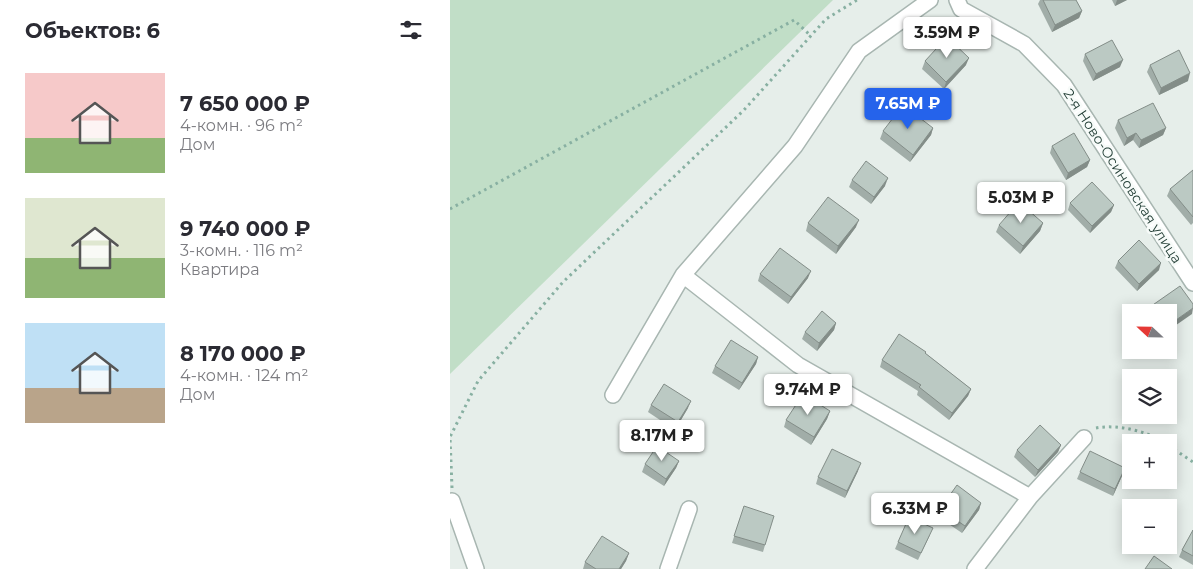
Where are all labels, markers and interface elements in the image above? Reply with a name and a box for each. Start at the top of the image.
icon: filters [397,16,425,44]
pin: 3.59M ₽ [901,17,993,59]
text: Объектов: 6 [25,18,160,43]
text: 3.59M ₽ [914,23,980,42]
street label: 2-я Ново-Осиновская улица [1060,85,1186,267]
pin: 7.65M ₽ [862,88,954,130]
text: 7 650 000 ₽ [180,91,310,116]
icon: home [65,93,125,153]
text: 7.65M ₽ [875,94,941,113]
text: 4-комн. · 96 m² [180,116,303,135]
text: Дом [180,135,215,154]
pin: 5.03M ₽ [975,182,1067,224]
text: 5.03M ₽ [988,188,1054,207]
text: 9 740 000 ₽ [180,216,311,241]
icon: home [65,218,125,278]
text: 3-комн. · 116 m² [180,241,303,260]
text: Квартира [180,260,260,279]
north arrow [1122,304,1178,359]
map controls [1122,304,1177,554]
text: 8 170 000 ₽ [180,341,306,366]
icon: home [65,343,125,403]
text: 4-комн. · 124 m² [180,366,308,385]
button: layers [1122,369,1177,424]
pin: 9.74M ₽ [762,374,854,416]
text: 9.74M ₽ [775,380,841,399]
text: Дом [180,385,215,404]
pin: 8.17M ₽ [616,420,708,462]
text: 8.17M ₽ [630,426,694,445]
button: + [1122,434,1177,489]
pin: 6.33M ₽ [869,492,961,535]
text: 6.33M ₽ [882,499,948,518]
button: − [1122,499,1177,554]

